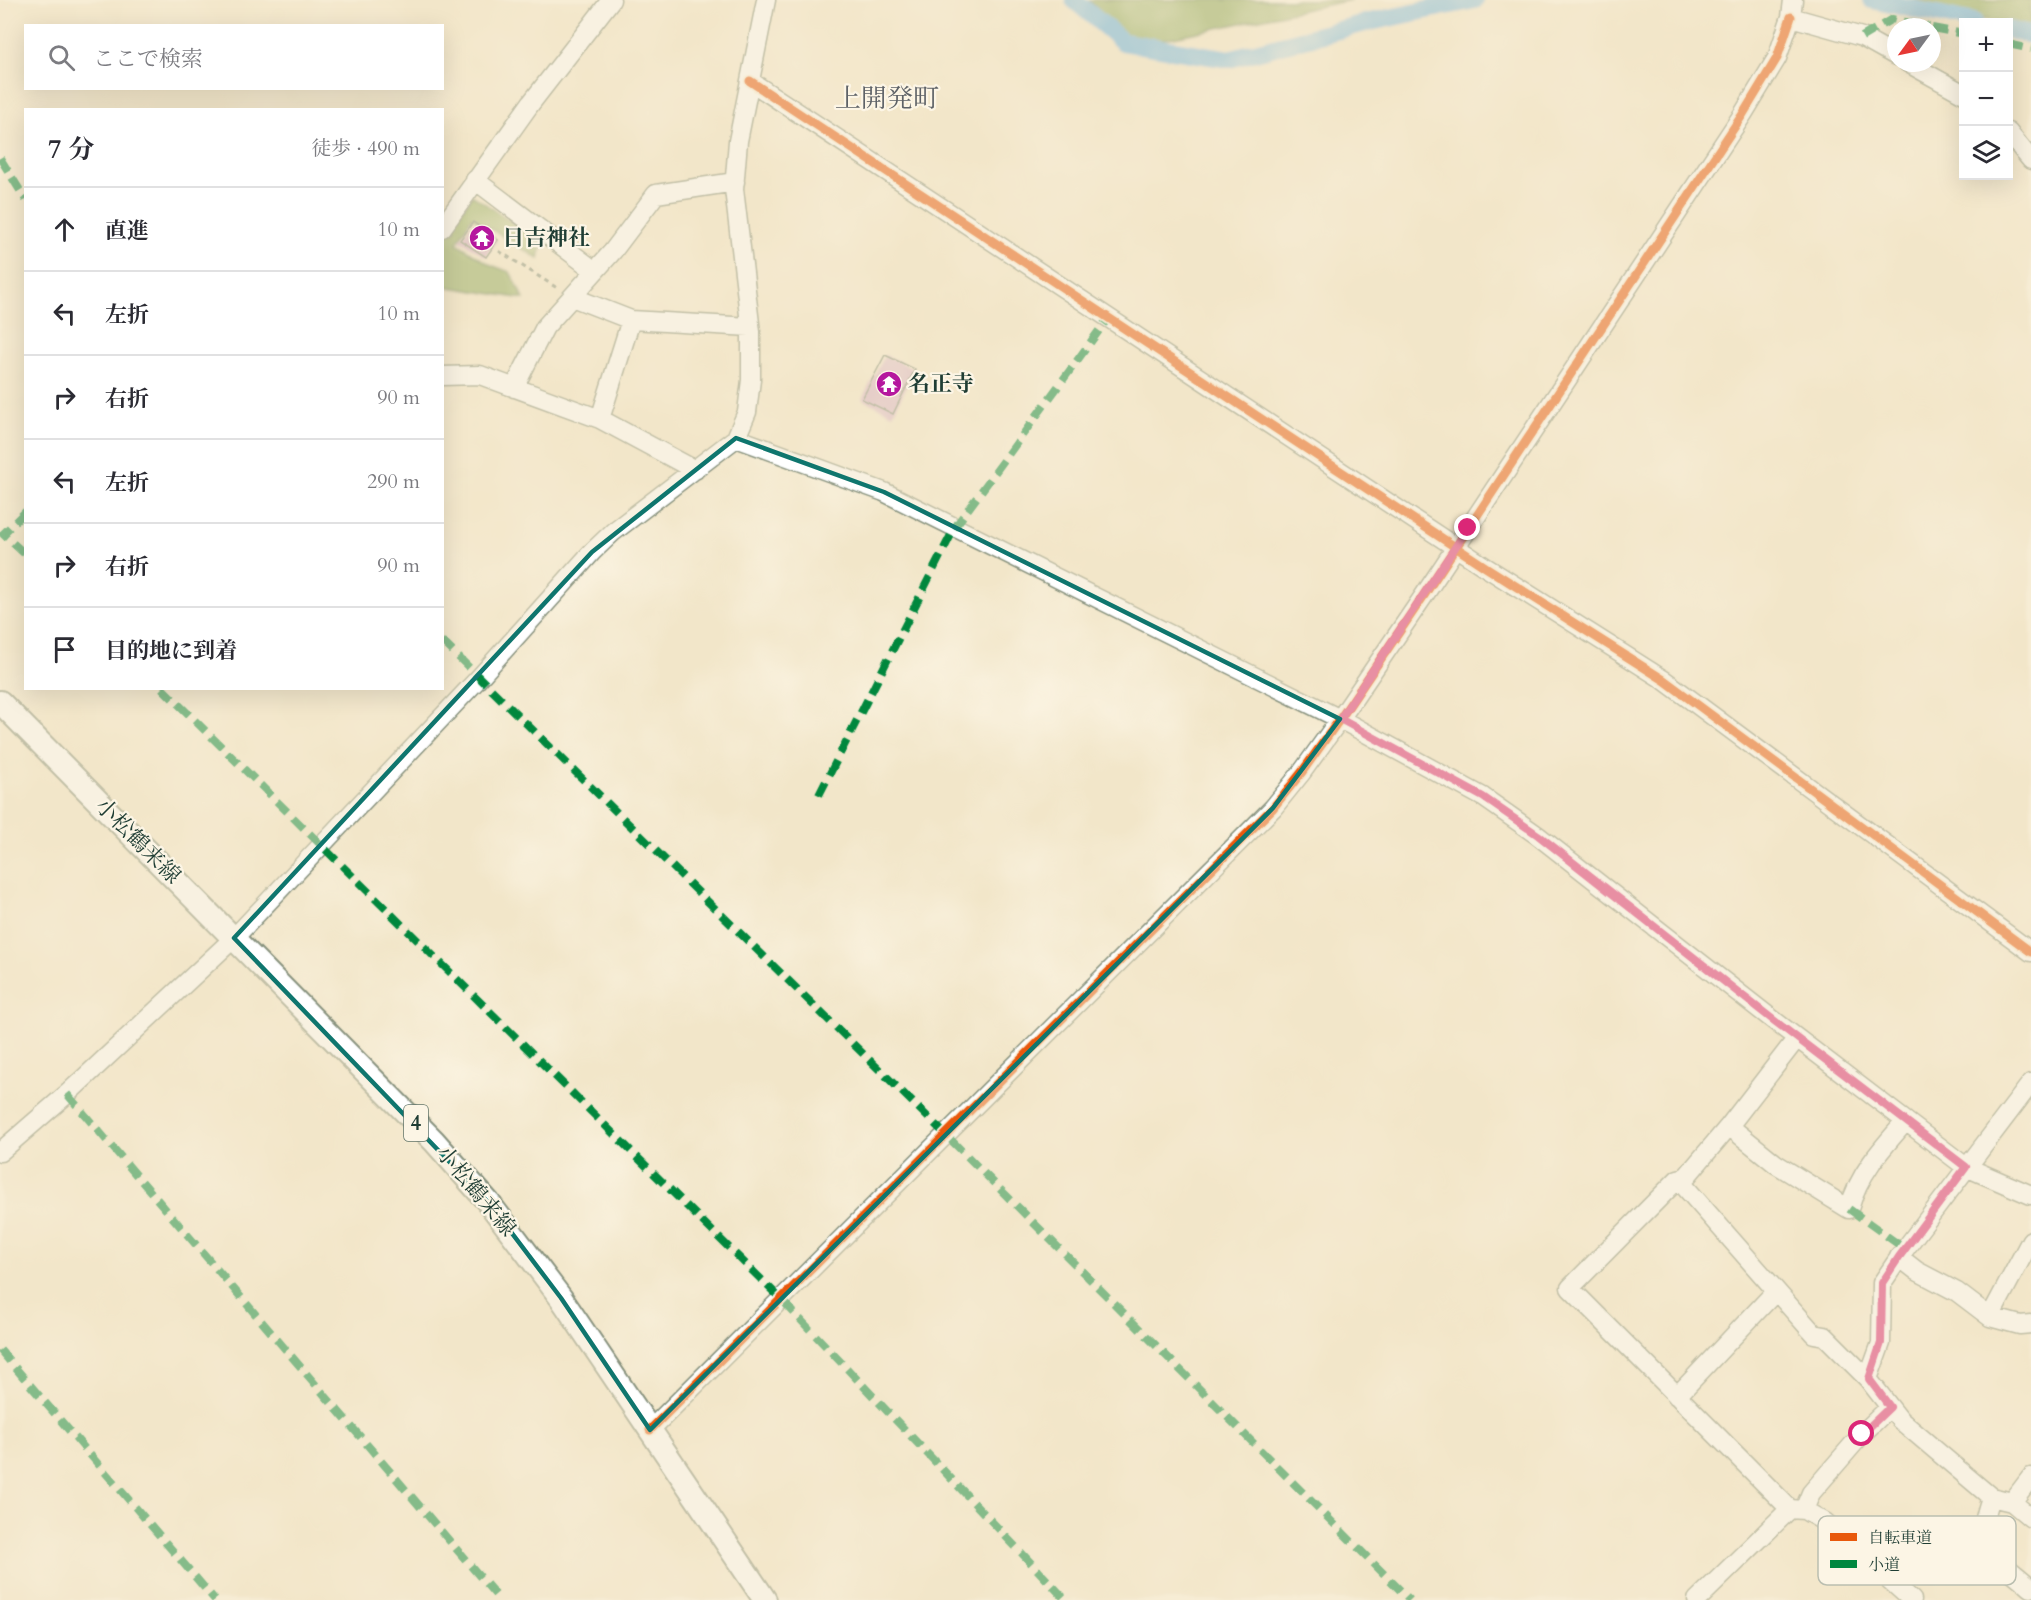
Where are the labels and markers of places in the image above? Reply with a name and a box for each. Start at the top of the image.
temple icon: 日吉神社 [467,223,497,253]
place label: 日吉神社 [502,223,590,253]
temple icon: 名正寺 [874,369,904,399]
place label: 名正寺 [908,369,974,399]

